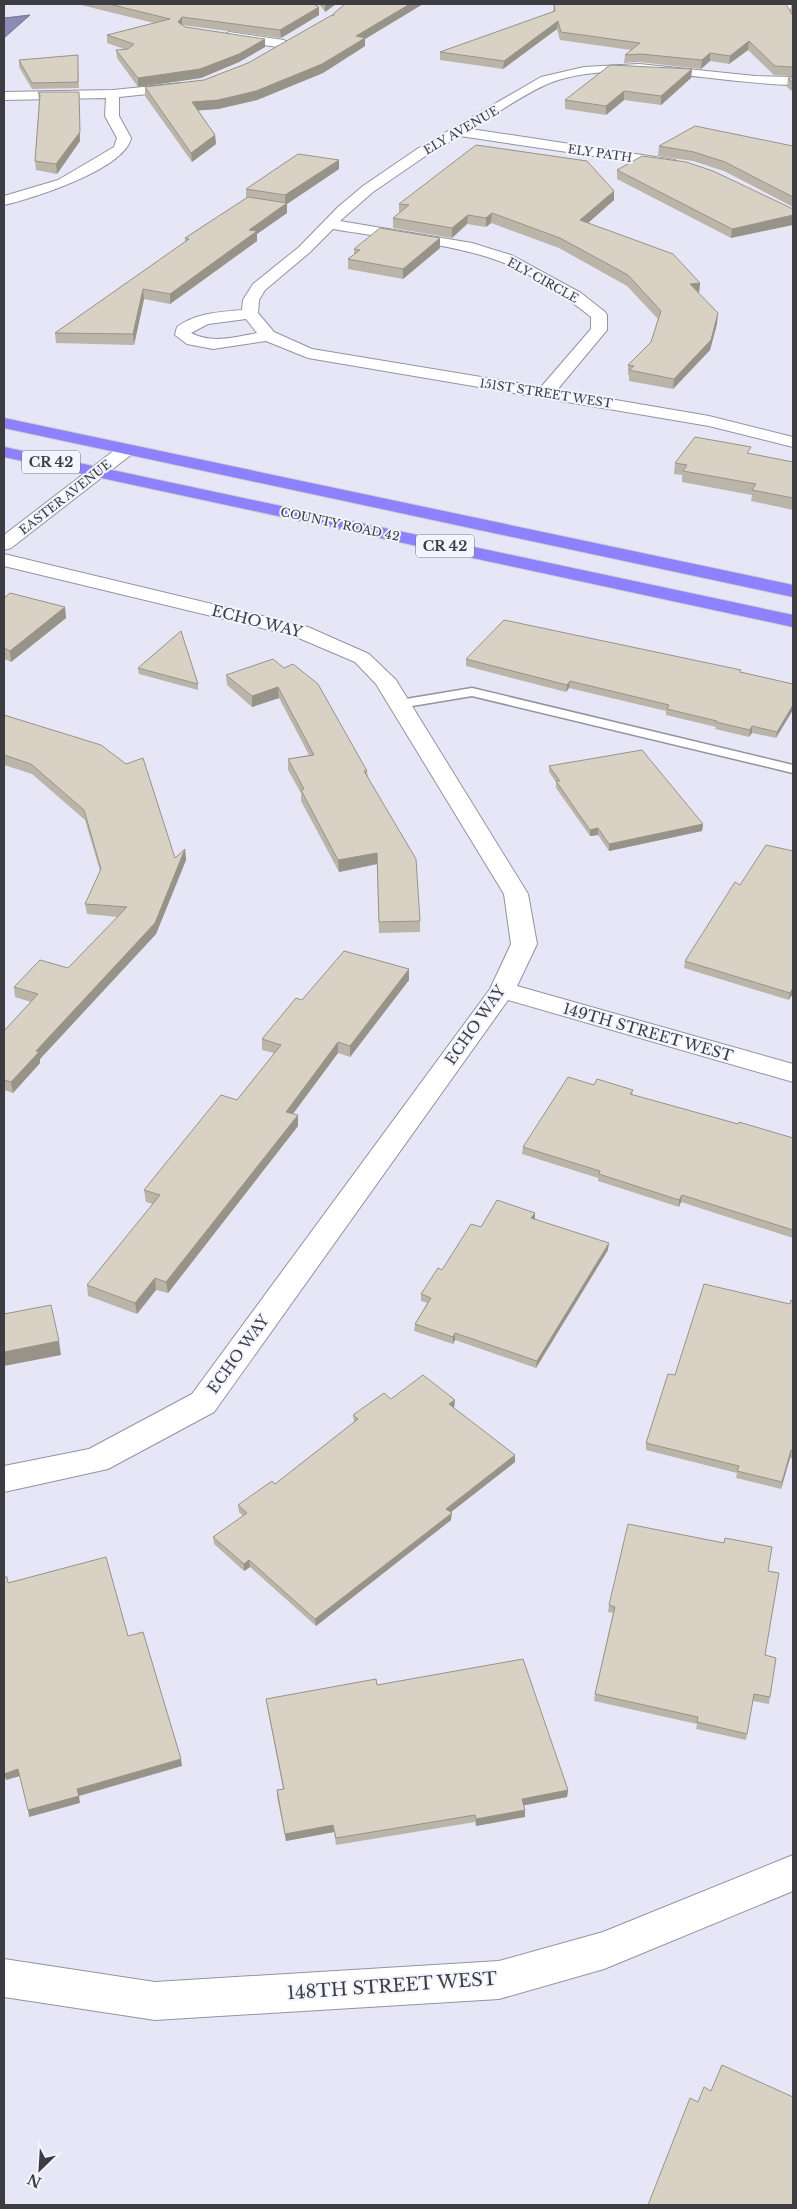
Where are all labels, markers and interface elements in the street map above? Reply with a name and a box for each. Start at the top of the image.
street label: ELY AVENUE [421,102,501,158]
street label: ELY PATH [567,141,633,165]
street label: ELY CIRCLE [505,254,582,306]
street label: 151ST STREET WEST [478,375,614,411]
road number: CR 42 [22,451,80,474]
street label: EASTER AVENUE [16,456,114,537]
street label: COUNTY ROAD 42 [279,504,401,544]
road number: CR 42 [416,534,474,558]
street label: ECHO WAY [210,601,305,642]
street label: ECHO WAY [441,981,510,1068]
street label: 149TH STREET WEST [561,999,735,1065]
street label: ECHO WAY [203,1310,273,1397]
street label: 148TH STREET WEST [286,1968,498,2004]
north arrow [15,2144,65,2194]
text: N [25,2170,44,2192]

